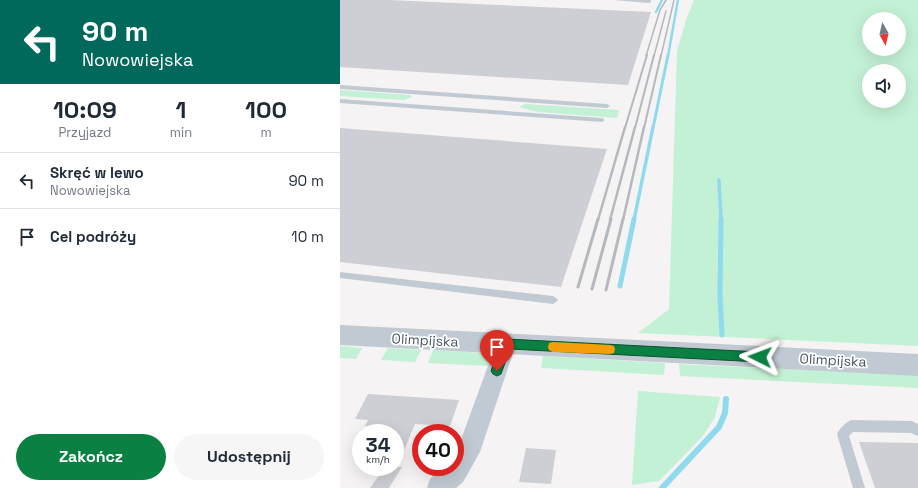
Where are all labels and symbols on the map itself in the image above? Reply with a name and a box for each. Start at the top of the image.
north arrow [862,12,906,56]
street label: Olimpijska [391,329,459,351]
pin [480,330,514,371]
position arrow [739,336,781,378]
street label: Olimpijska [799,349,867,371]
speed limit sign: 40 [412,424,464,476]

